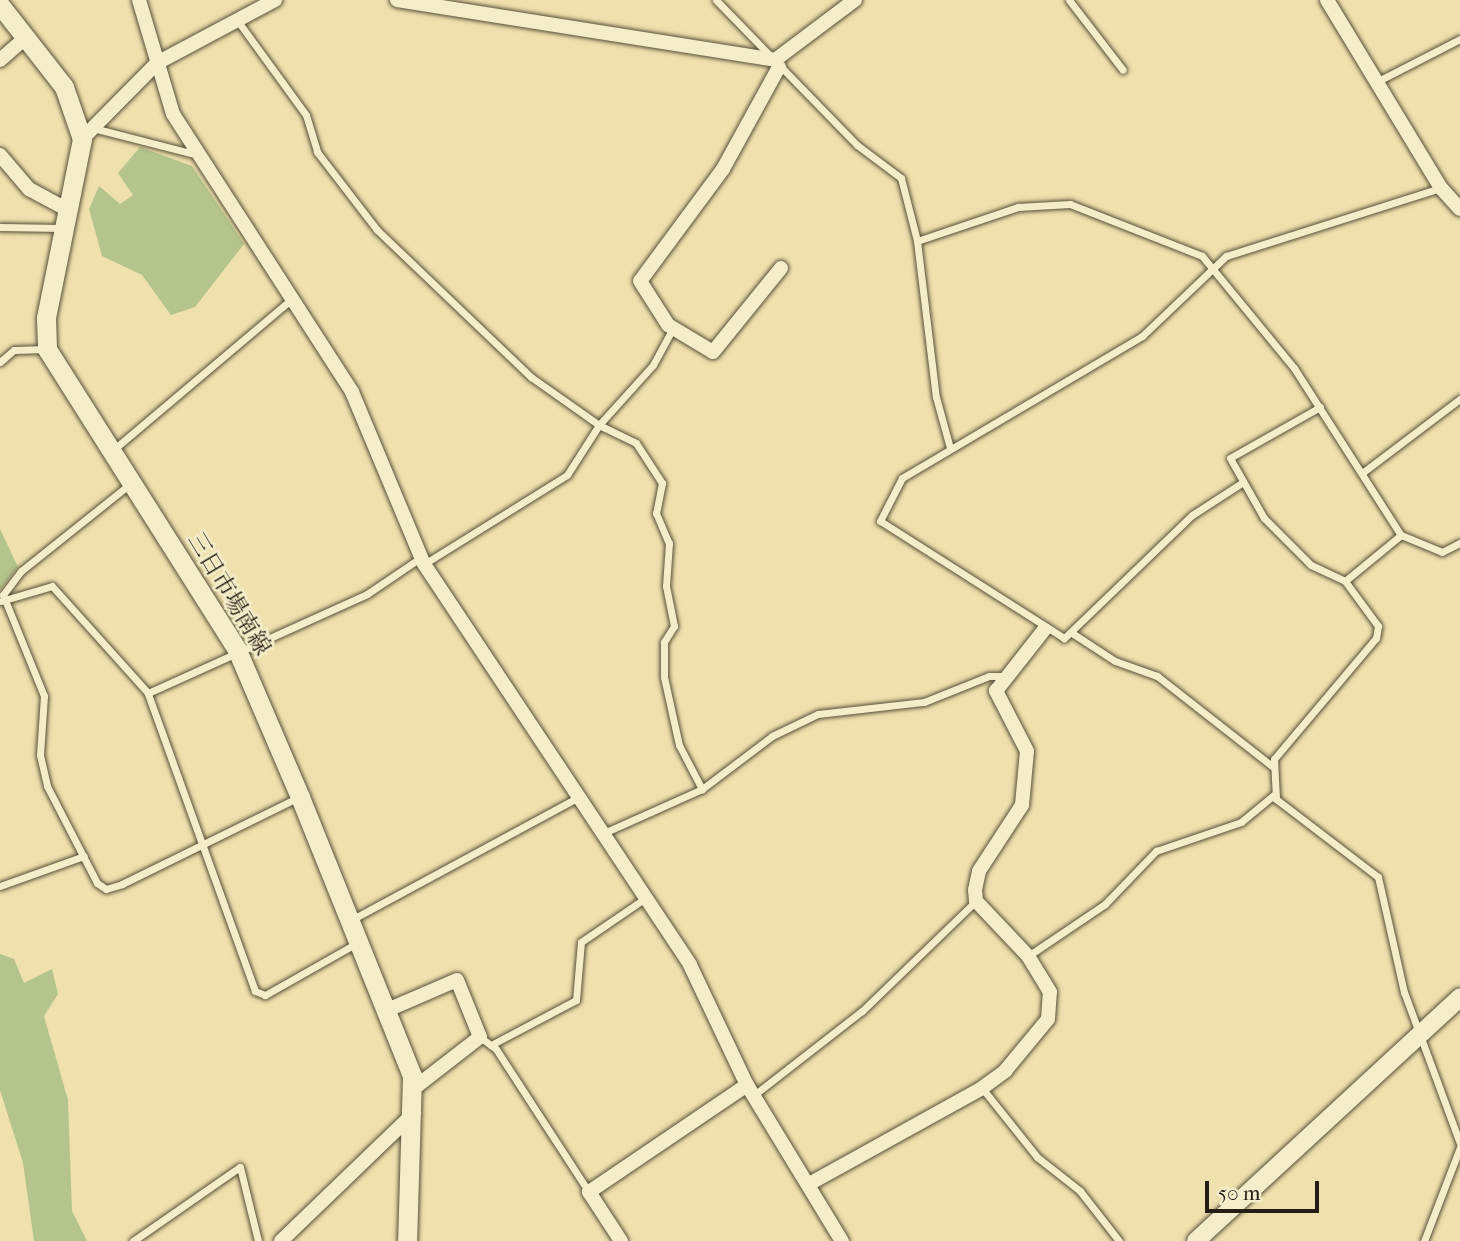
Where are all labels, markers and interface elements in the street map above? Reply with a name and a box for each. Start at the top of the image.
street label: 三日市場南線 [182,528,276,660]
scale bar [1208,1168,1322,1212]
text: 50 m [1218,1181,1261,1205]

